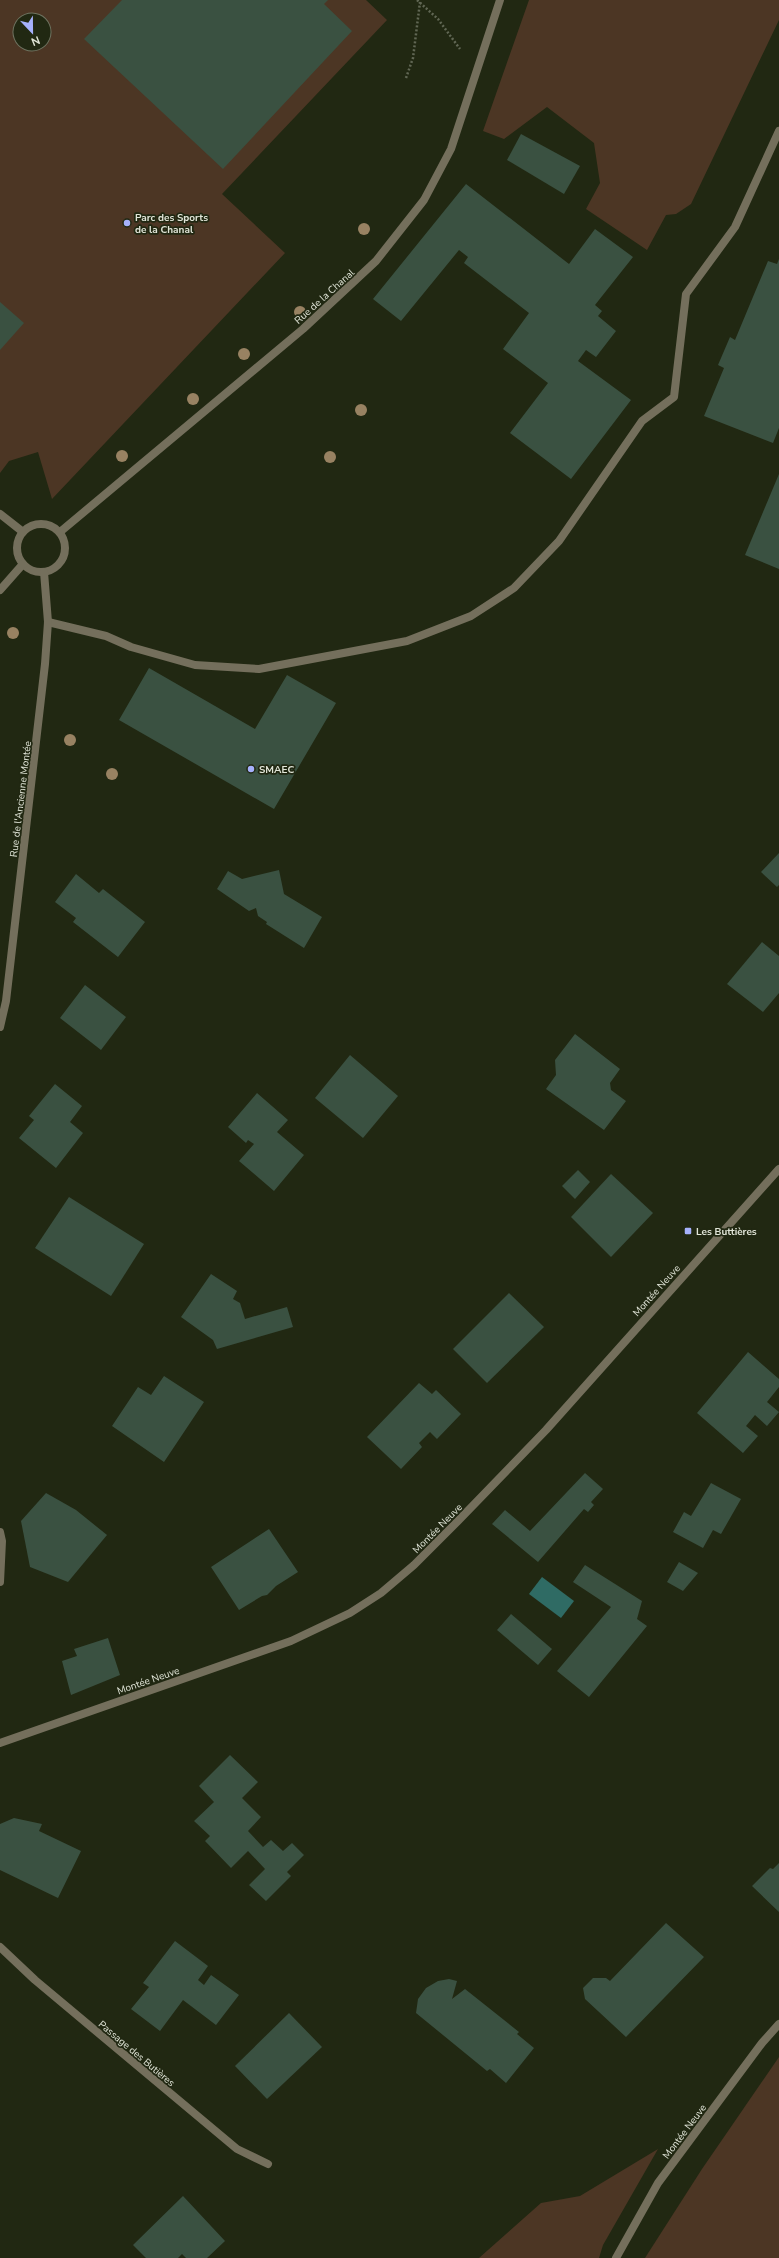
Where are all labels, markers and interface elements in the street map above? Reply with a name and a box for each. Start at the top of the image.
north arrow [12,12,52,52]
text: N [29,32,42,49]
place label: Parc des Sports de la Chanal [135,211,208,237]
marker: Parc des Sports de la Chanal [122,218,132,228]
street label: Rue de la Chanal [292,266,358,328]
street label: Rue de l'Ancienne Montée [7,740,35,858]
place label: SMAEC [259,763,294,777]
marker: SMAEC [246,764,256,774]
place label: Les Buttières [696,1225,757,1239]
marker: Les Buttières [683,1226,693,1236]
street label: Montée Neuve [630,1262,684,1320]
street label: Montée Neuve [410,1501,466,1557]
street label: Montée Neuve [115,1664,181,1698]
street label: Passage des Butières [95,2018,178,2090]
street label: Montée Neuve [660,2101,710,2162]

